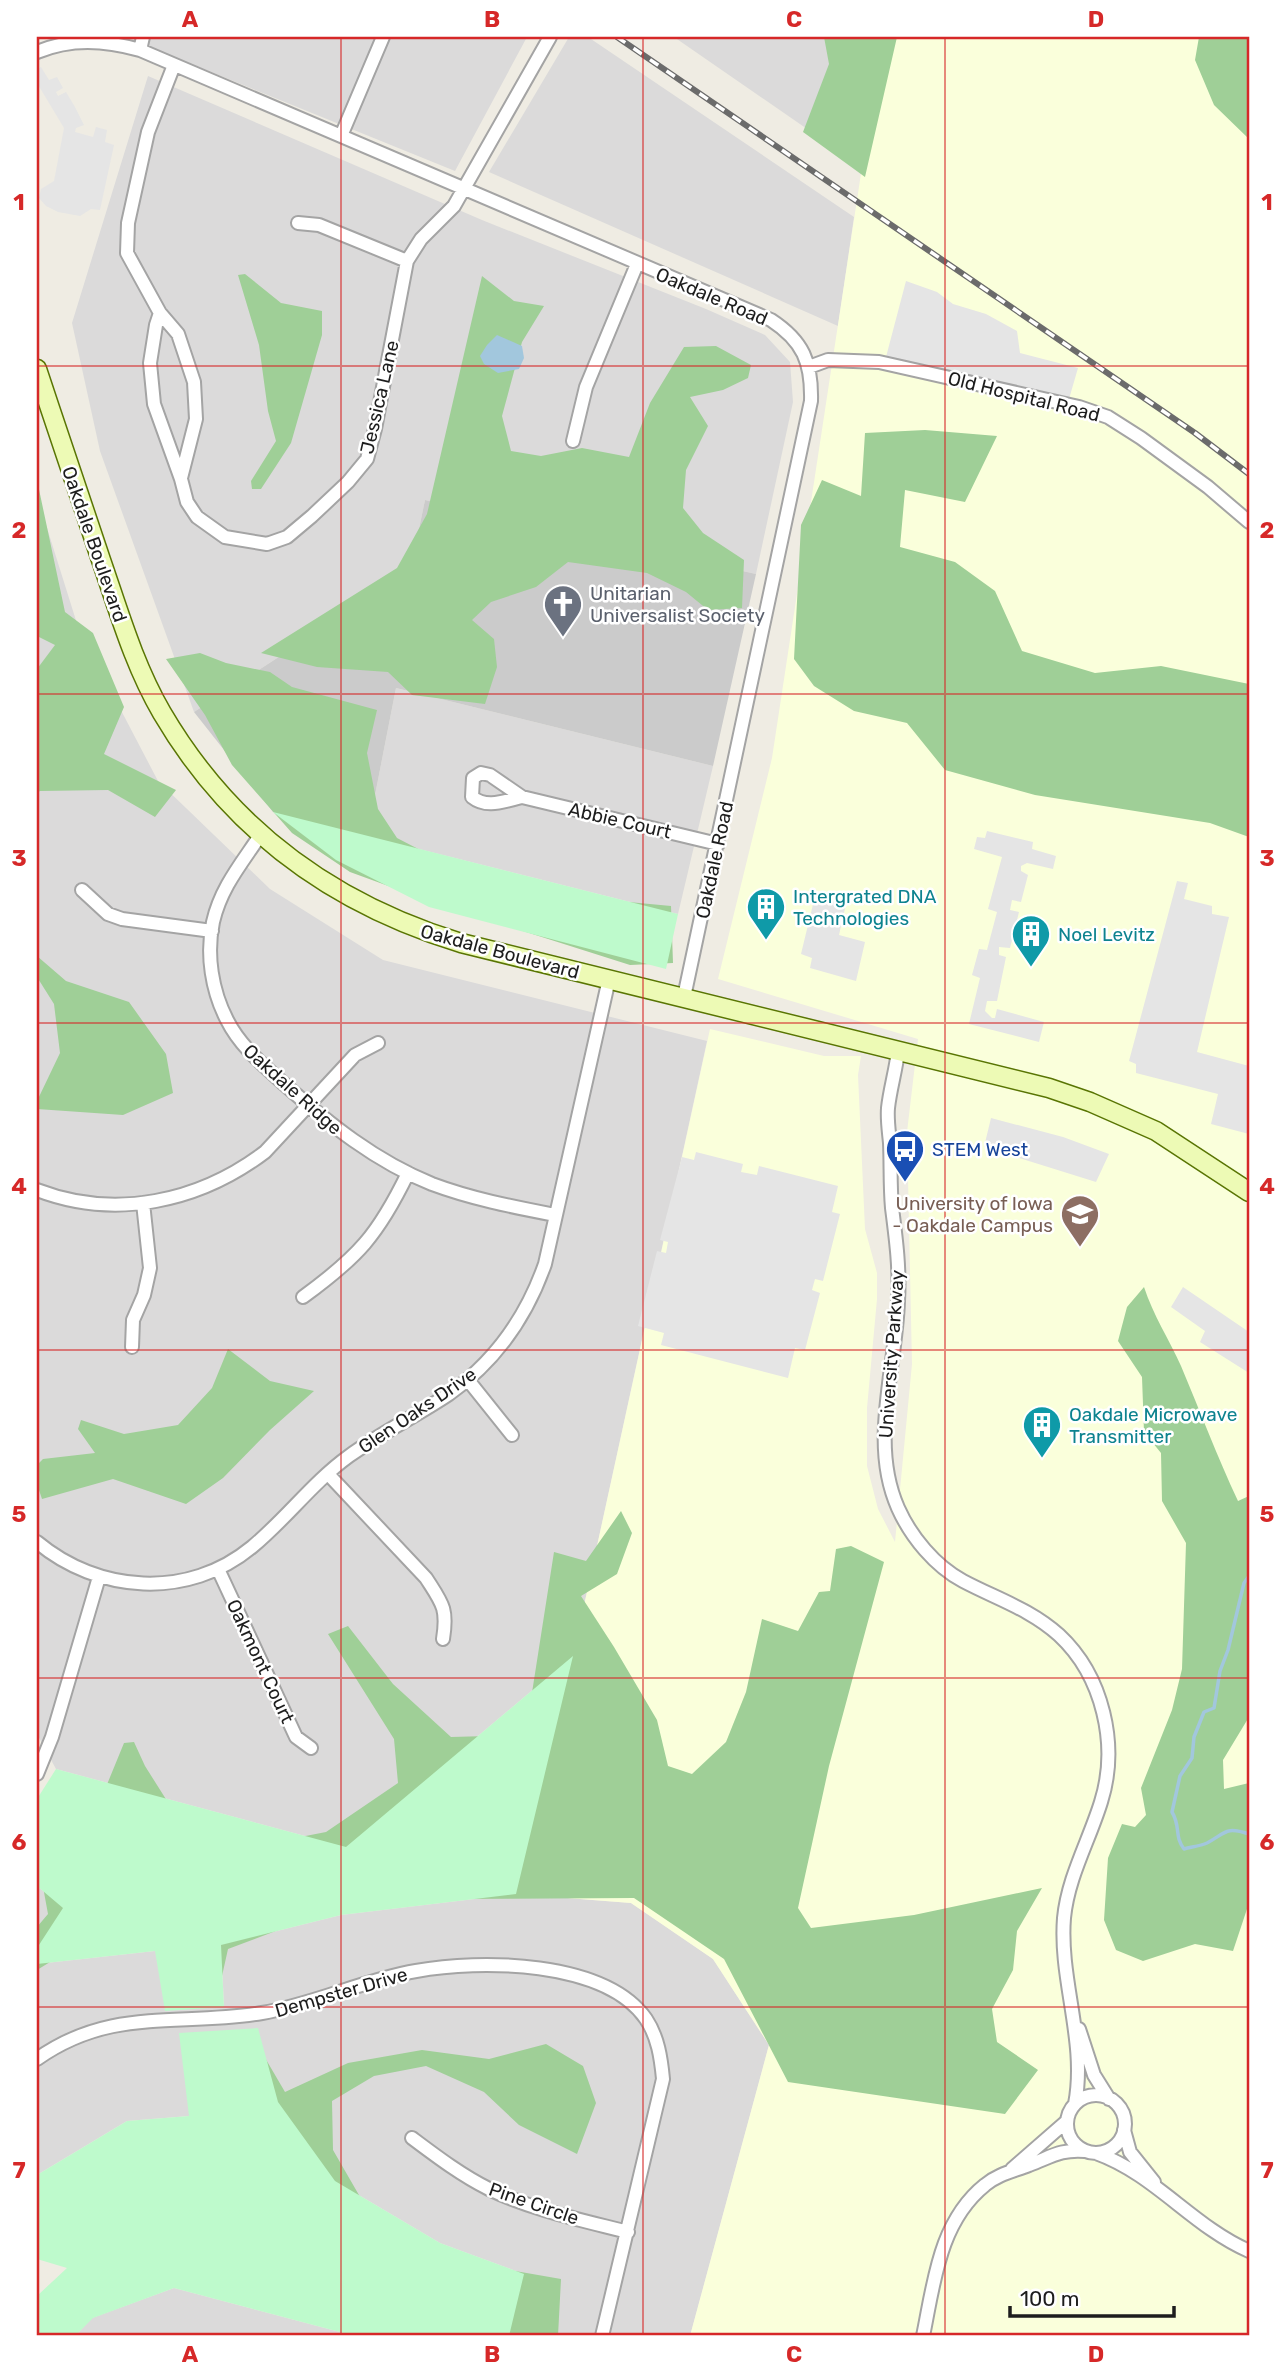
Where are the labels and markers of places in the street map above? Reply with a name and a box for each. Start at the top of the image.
place label: Unitarian Universalist Society [590,582,765,627]
church icon: Unitarian Universalist Society [542,583,584,638]
place label: Intergrated DNA Technologies [793,885,937,930]
building icon: Intergrated DNA Technologies [745,886,787,941]
building icon: Noel Levitz [1010,913,1052,968]
place label: Noel Levitz [1058,923,1155,946]
bus stop icon: STEM West [884,1128,926,1183]
place label: STEM West [932,1138,1029,1161]
place label: University of Iowa - Oakdale Campus [892,1192,1053,1237]
school or university icon: University of Iowa - Oakdale Campus [1059,1193,1101,1248]
place label: Oakdale Microwave Transmitter [1069,1403,1237,1448]
building icon: Oakdale Microwave Transmitter [1021,1404,1063,1459]

